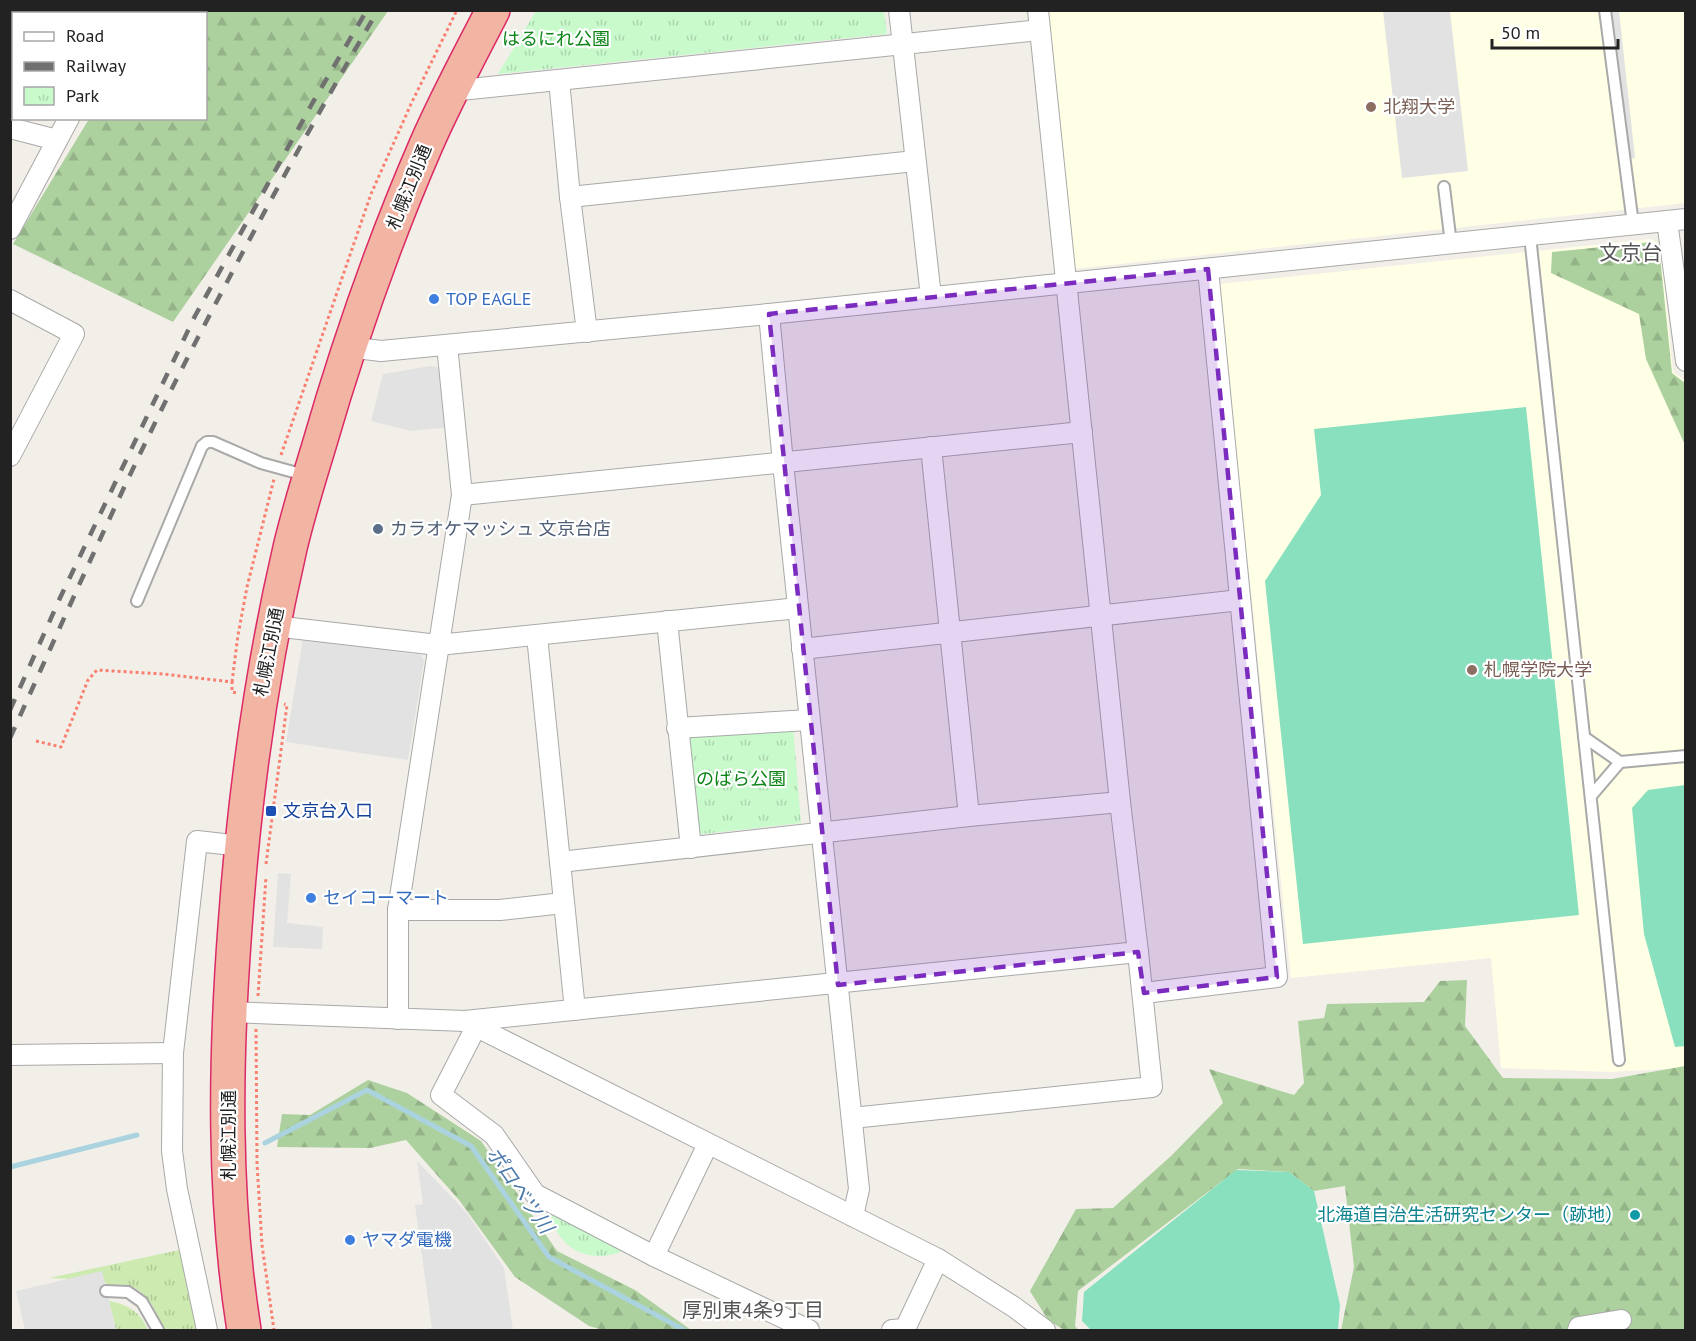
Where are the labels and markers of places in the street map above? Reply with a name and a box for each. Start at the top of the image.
place label: 北翔大学 [1383,95,1455,118]
marker: 北翔大学 [1364,100,1378,114]
place label: TOP EAGLE [446,287,531,310]
marker: TOP EAGLE [427,292,441,306]
place label: カラオケマッシュ 文京台店 [390,517,611,540]
marker: カラオケマッシュ 文京台店 [371,522,385,536]
place label: 札幌学院大学 [1484,658,1592,681]
marker: 札幌学院大学 [1465,663,1479,677]
place label: 文京台入口 [283,799,373,822]
marker: 文京台入口 [264,804,278,818]
place label: セイコーマート [323,886,449,909]
marker: セイコーマート [304,891,318,905]
place label: 北海道自治生活研究センター（跡地） [1317,1203,1623,1226]
marker: 北海道自治生活研究センター（跡地） [1628,1208,1642,1222]
place label: ヤマダ電機 [362,1228,452,1251]
marker: ヤマダ電機 [343,1233,357,1247]

